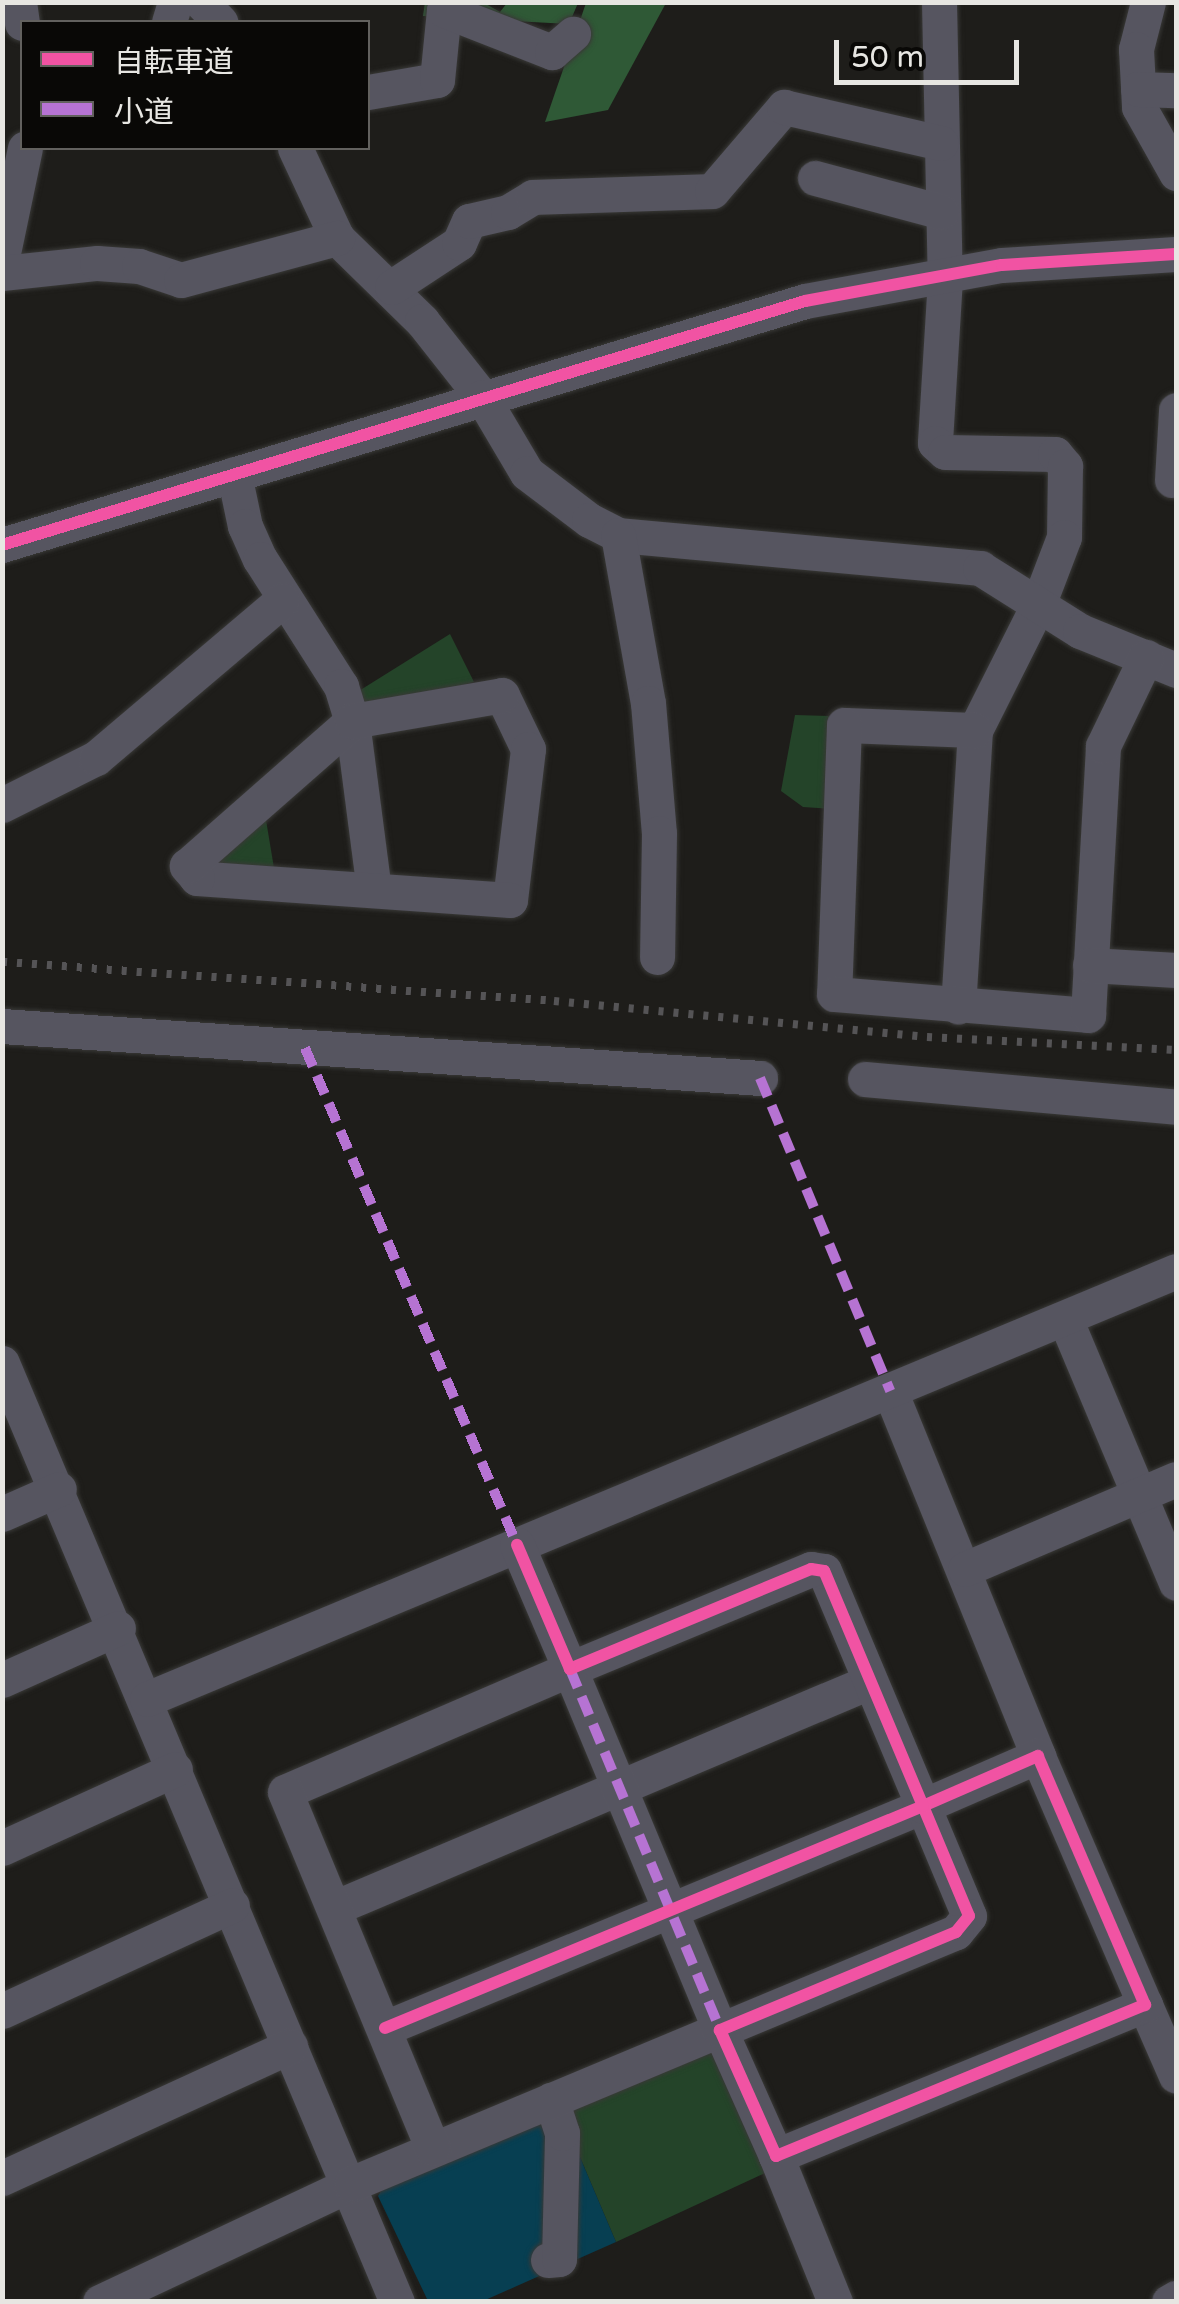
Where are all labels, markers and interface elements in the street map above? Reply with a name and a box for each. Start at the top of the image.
legend [20,20,370,150]
scale bar [839,20,1024,82]
text: 50 m [851,39,924,76]
text: 自転車道 [114,44,234,81]
text: 小道 [114,94,174,131]

